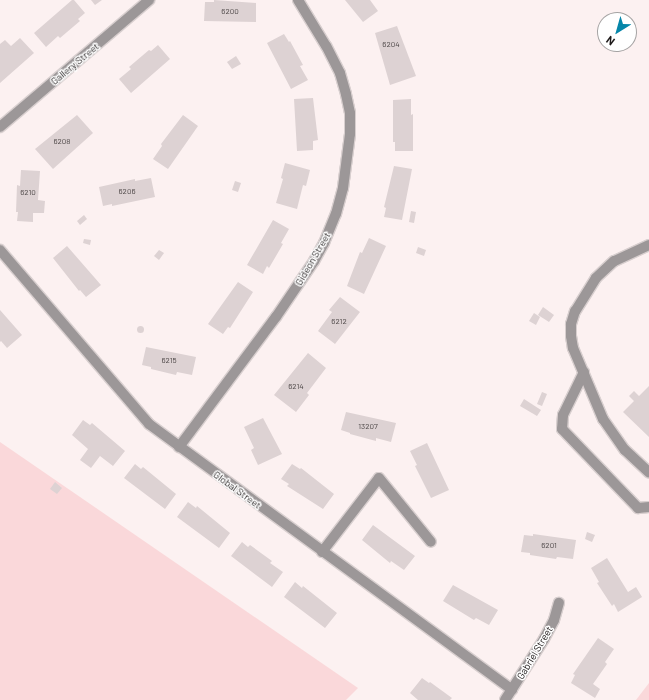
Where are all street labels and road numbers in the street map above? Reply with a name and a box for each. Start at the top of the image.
street label: Gallery Street [49,40,101,88]
street label: Gideon Street [293,230,333,288]
street label: Global Street [211,469,263,511]
street label: Gabriel Street [514,624,556,682]

